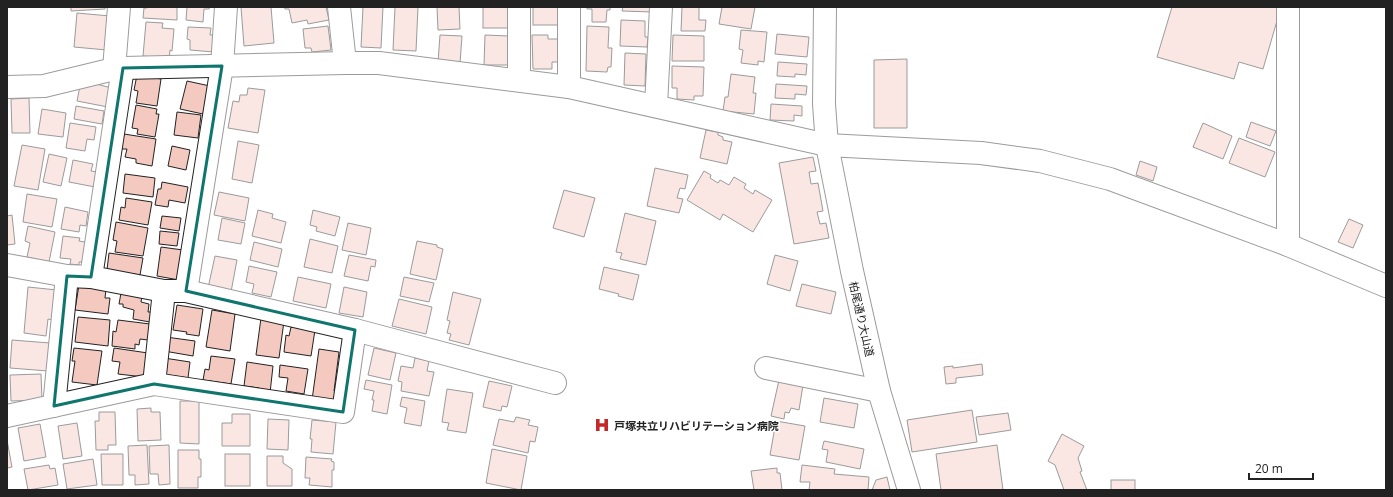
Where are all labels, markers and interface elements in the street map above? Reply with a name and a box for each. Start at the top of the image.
street label: 柏尾通り大山道 [846,280,878,358]
hospital icon: 戸塚共立リハビリテーション病院 [593,416,611,434]
place label: 戸塚共立リハビリテーション病院 [614,418,779,433]
scale bar [1249,455,1313,481]
text: 20 m [1255,460,1283,477]

